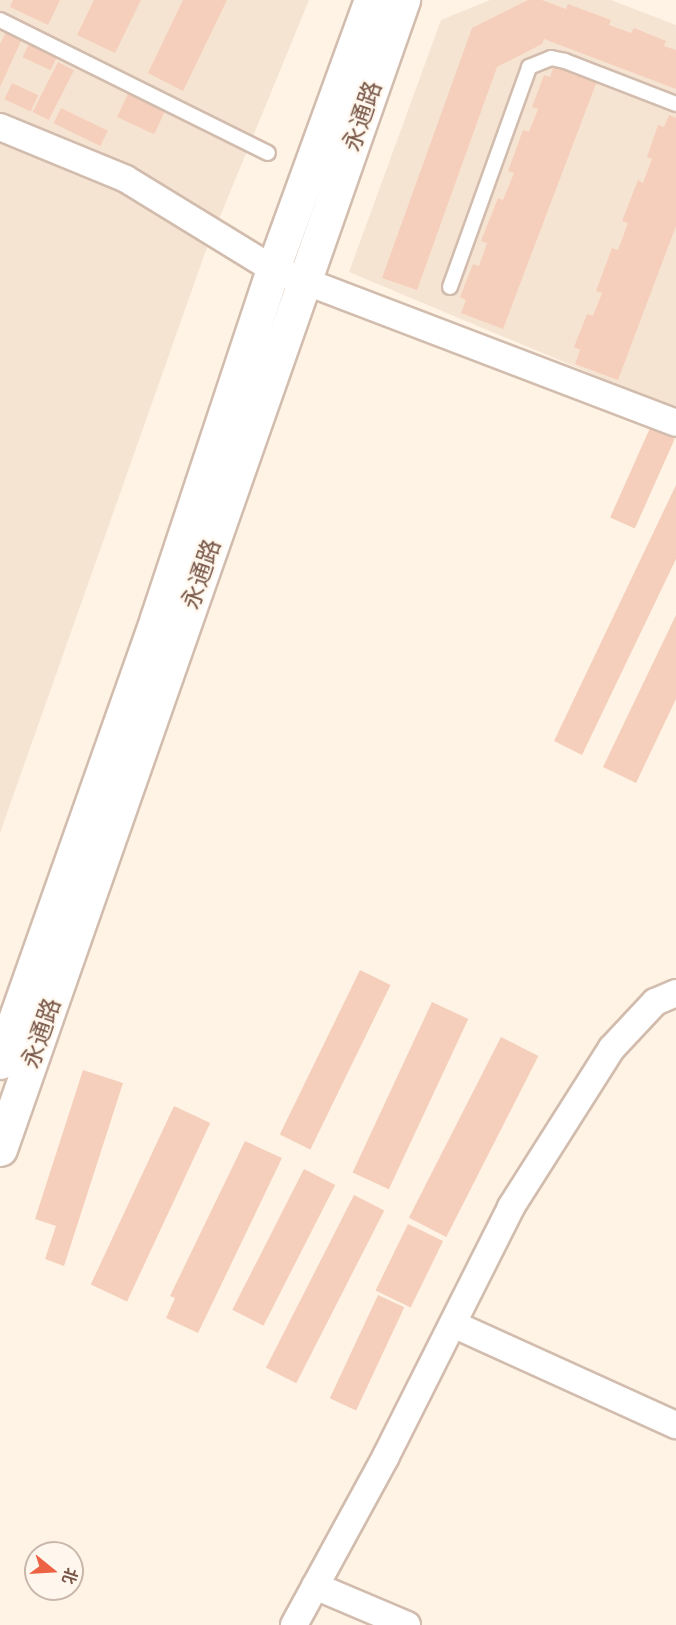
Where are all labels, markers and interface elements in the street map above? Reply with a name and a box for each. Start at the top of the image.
street label: 永通路 [337,77,387,155]
street label: 永通路 [176,535,226,613]
street label: 永通路 [16,994,66,1072]
north arrow [24,1541,84,1601]
text: 北 [56,1565,83,1587]

